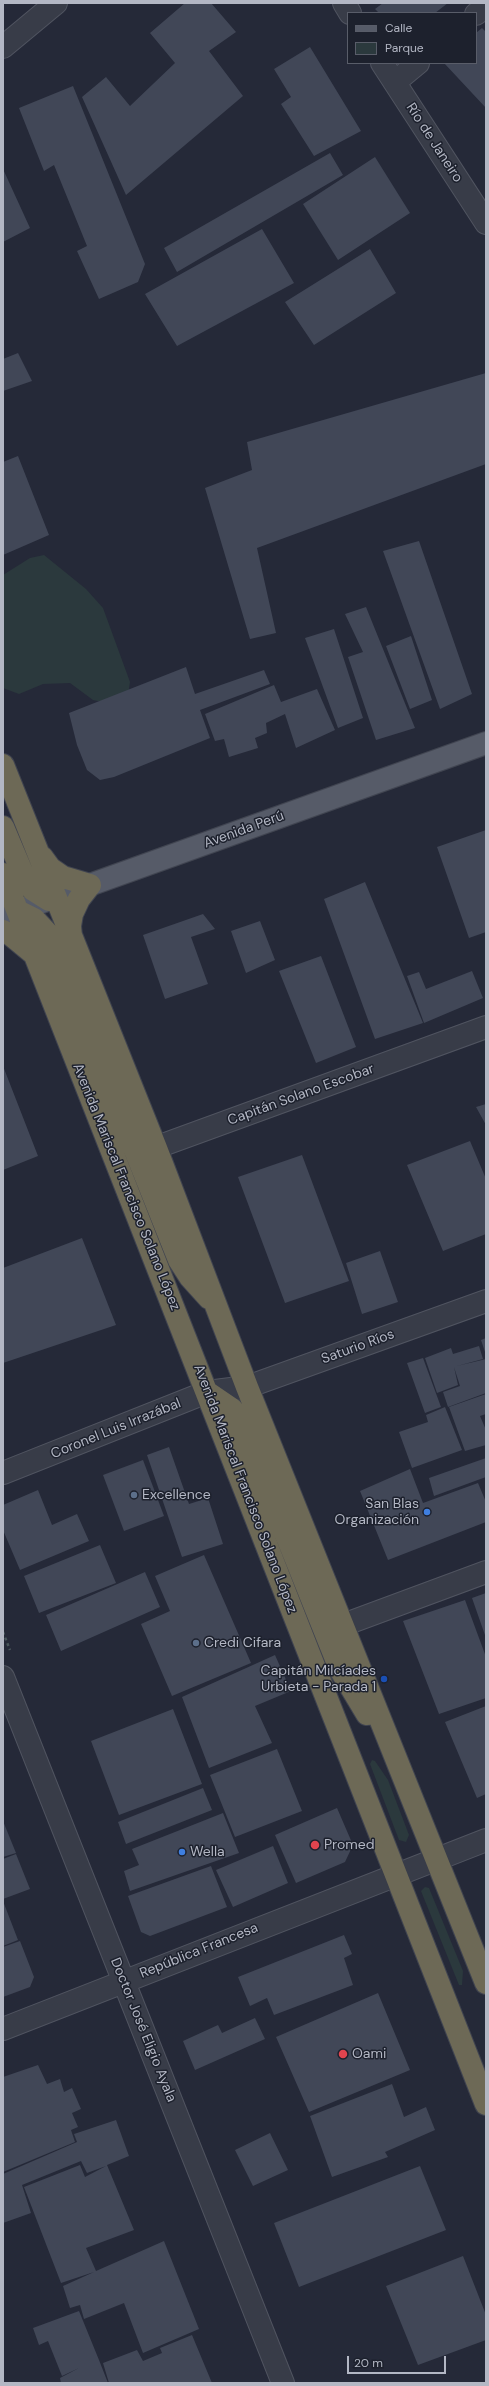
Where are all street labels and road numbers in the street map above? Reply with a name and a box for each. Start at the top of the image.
street label: Río de Janeiro [402,100,466,186]
street label: Avenida Perú [202,808,286,852]
street label: Avenida Mariscal Francisco Solano López [69,1061,183,1313]
street label: Capitán Solano Escobar [225,1061,377,1129]
street label: Saturio Ríos [319,1326,397,1368]
street label: Avenida Mariscal Francisco Solano López [190,1362,300,1616]
street label: Coronel Luis Irrazábal [49,1395,183,1463]
street label: República Francesa [137,1920,261,1982]
street label: Doctor José Eligio Ayala [106,1955,180,2105]

